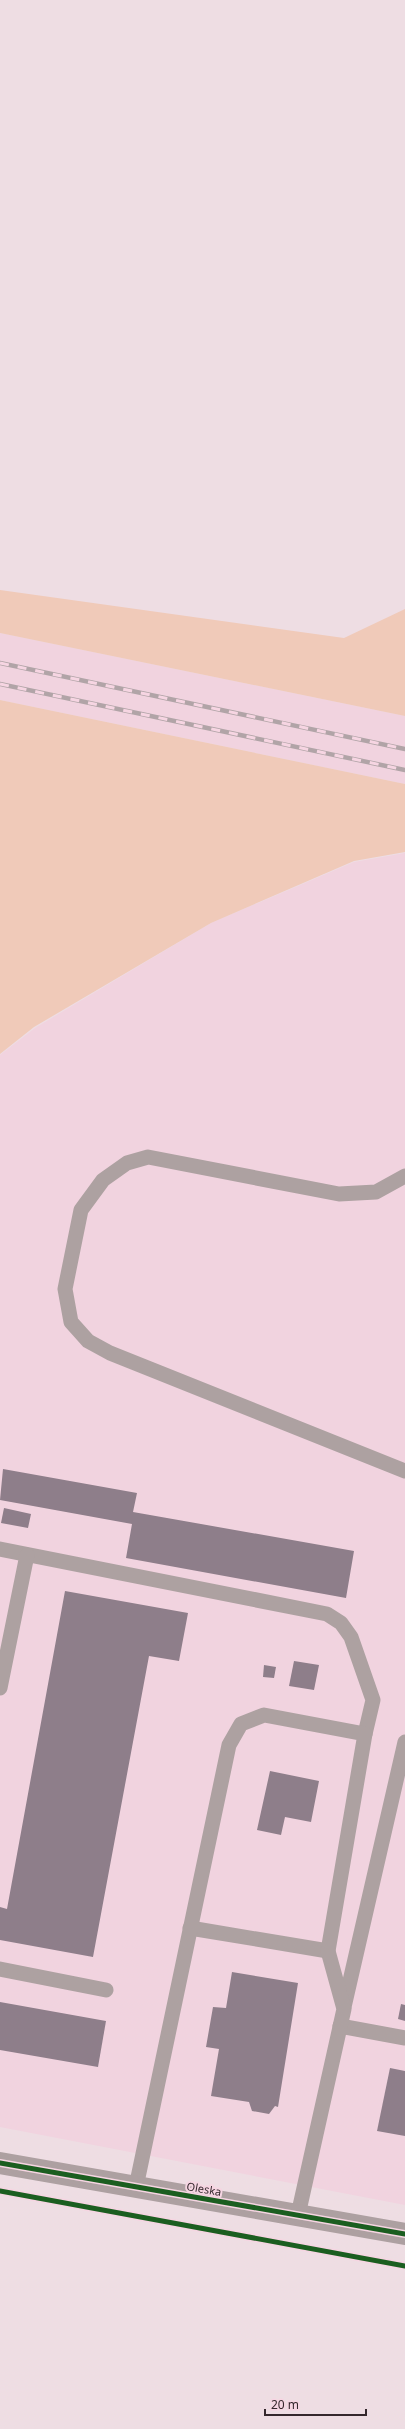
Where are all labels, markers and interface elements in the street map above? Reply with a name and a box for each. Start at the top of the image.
street label: Oleska [186,2178,223,2199]
scale bar [265,2391,366,2417]
text: 20 m [271,2396,299,2413]

